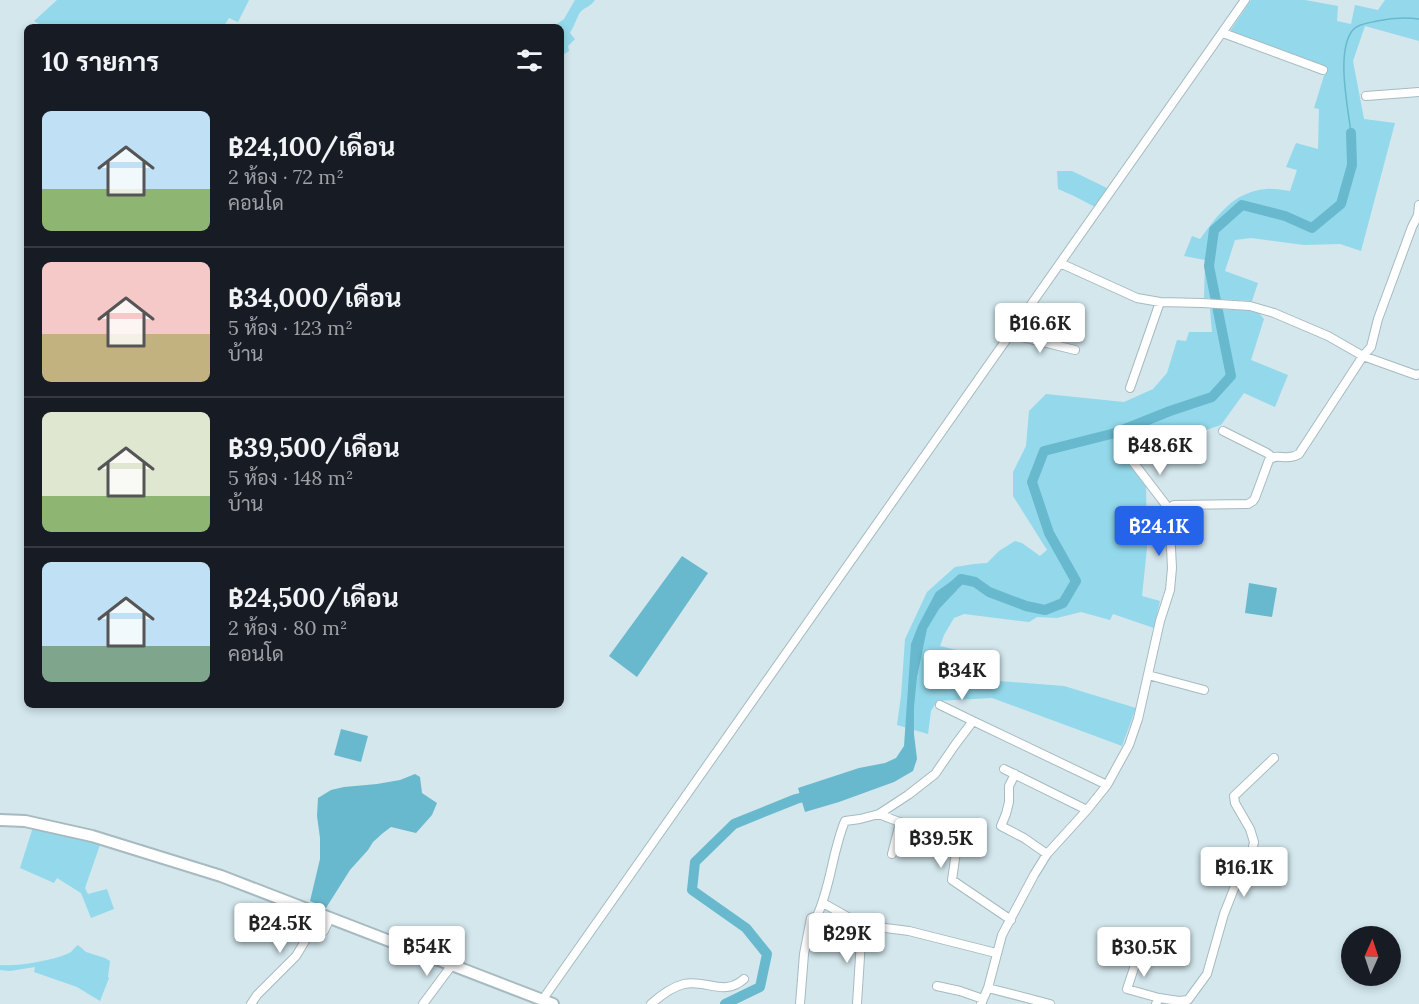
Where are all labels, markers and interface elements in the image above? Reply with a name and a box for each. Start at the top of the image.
icon: filters [513,44,546,77]
text: 10 รายการ [42,45,159,78]
text: ฿24,100/เดือน [228,130,395,163]
icon: home [90,135,162,207]
text: 2 ห้อง · 72 m² [228,164,344,189]
text: คอนโด [228,190,284,215]
text: ฿34,000/เดือน [228,281,402,314]
icon: home [90,286,162,358]
pin: ฿16.6K [991,303,1089,354]
text: ฿16.6K [1009,310,1071,335]
text: 5 ห้อง · 123 m² [228,315,353,340]
text: บ้าน [228,341,263,366]
pin: ฿48.6K [1111,425,1209,476]
text: ฿39,500/เดือน [228,431,400,464]
text: ฿48.6K [1128,432,1192,457]
icon: home [90,436,162,508]
text: 5 ห้อง · 148 m² [228,465,353,490]
text: บ้าน [228,491,263,516]
pin: ฿24.1K [1110,506,1208,557]
text: ฿24.1K [1129,513,1189,538]
text: ฿24,500/เดือน [228,581,399,614]
icon: home [90,586,162,658]
text: 2 ห้อง · 80 m² [228,615,348,640]
text: คอนโด [228,641,284,666]
pin: ฿34K [926,650,998,701]
text: ฿34K [938,657,986,682]
pin: ฿39.5K [892,818,990,869]
text: ฿39.5K [909,825,973,850]
pin: ฿16.1K [1195,847,1293,898]
text: ฿16.1K [1215,854,1273,879]
pin: ฿24.5K [231,903,329,954]
text: ฿24.5K [248,910,312,935]
pin: ฿29K [811,913,883,964]
text: ฿29K [823,920,871,945]
pin: ฿54K [391,926,463,977]
north arrow [1341,926,1401,986]
map controls [1341,926,1401,986]
pin: ฿30.5K [1095,927,1193,978]
text: ฿54K [403,933,451,958]
text: ฿30.5K [1111,934,1177,959]

